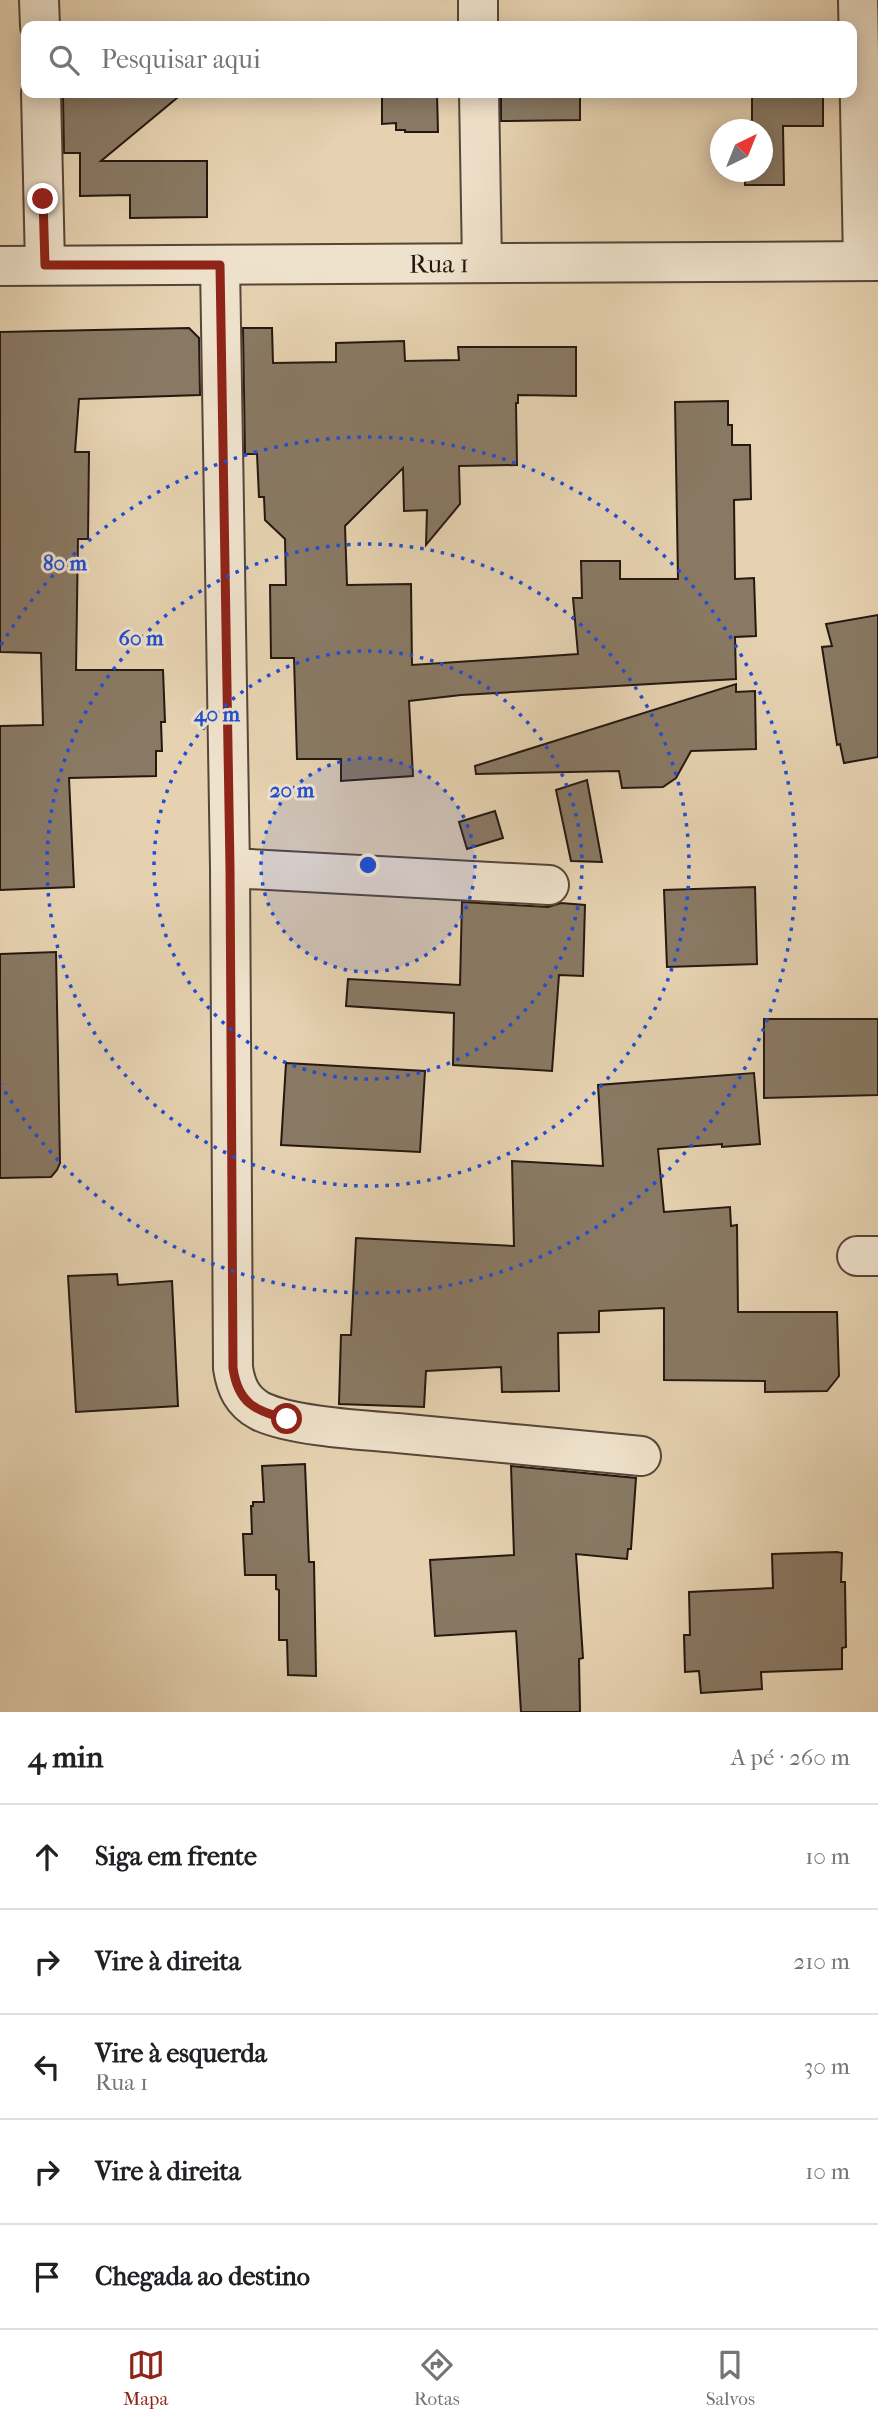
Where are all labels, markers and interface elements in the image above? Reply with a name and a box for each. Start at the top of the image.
search box [21,21,857,98]
icon: search [45,41,83,79]
text: Pesquisar aqui [101,44,261,75]
north arrow [710,119,773,182]
route end [27,183,58,214]
street label: Rua 1 [409,248,469,279]
text: 80 m [43,551,88,575]
text: 60 m [119,626,164,650]
text: 40 m [193,702,241,727]
text: 20 m [270,778,315,802]
centre of rings [356,853,380,877]
route start [271,1403,302,1434]
text: 4 min [28,1740,103,1775]
text: A pé · 260 m [731,1744,850,1771]
icon: ahead [28,1838,66,1876]
text: Siga em frente [95,1841,257,1872]
text: 10 m [805,1843,850,1870]
icon: right [28,1943,66,1981]
text: Vire à direita [95,1946,241,1977]
text: 210 m [793,1948,850,1975]
text: Vire à esquerda [95,2038,267,2069]
icon: left [28,2048,66,2086]
text: 30 m [804,2053,850,2080]
text: Rua 1 [95,2069,148,2096]
icon: right [28,2153,66,2191]
text: Vire à direita [95,2156,241,2187]
text: 10 m [805,2158,850,2185]
icon: arrive [28,2258,66,2296]
text: Chegada ao destino [95,2261,310,2292]
tab: Mapa [123,2346,168,2410]
tab: Rotas [414,2346,460,2410]
tab: Salvos [706,2346,755,2410]

